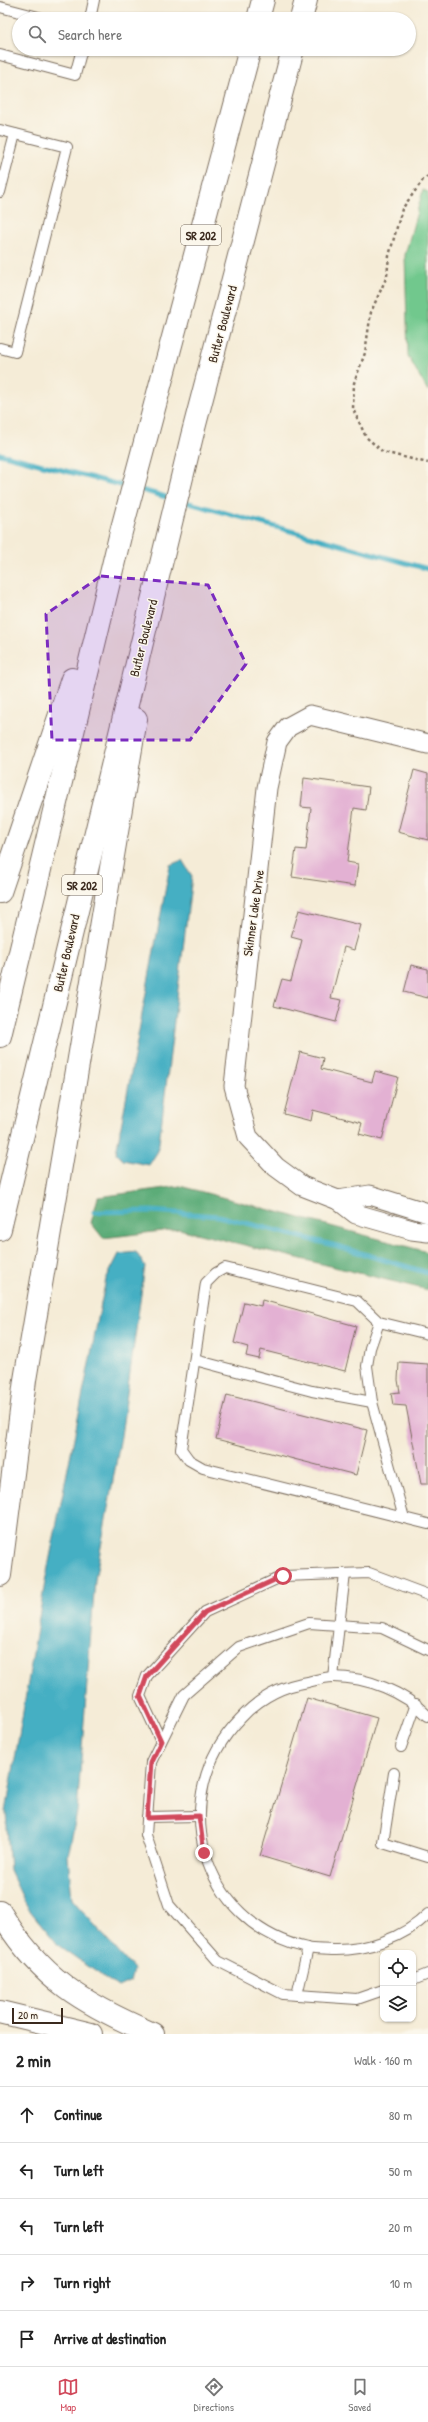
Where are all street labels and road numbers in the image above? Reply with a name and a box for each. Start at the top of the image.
road number: SR 202 [181,225,221,245]
street label: Butler Boulevard [203,284,241,364]
street label: Butler Boulevard [125,598,161,678]
street label: Skinner Lake Drive [238,869,268,957]
road number: SR 202 [62,875,102,895]
street label: Butler Boulevard [48,913,84,993]

